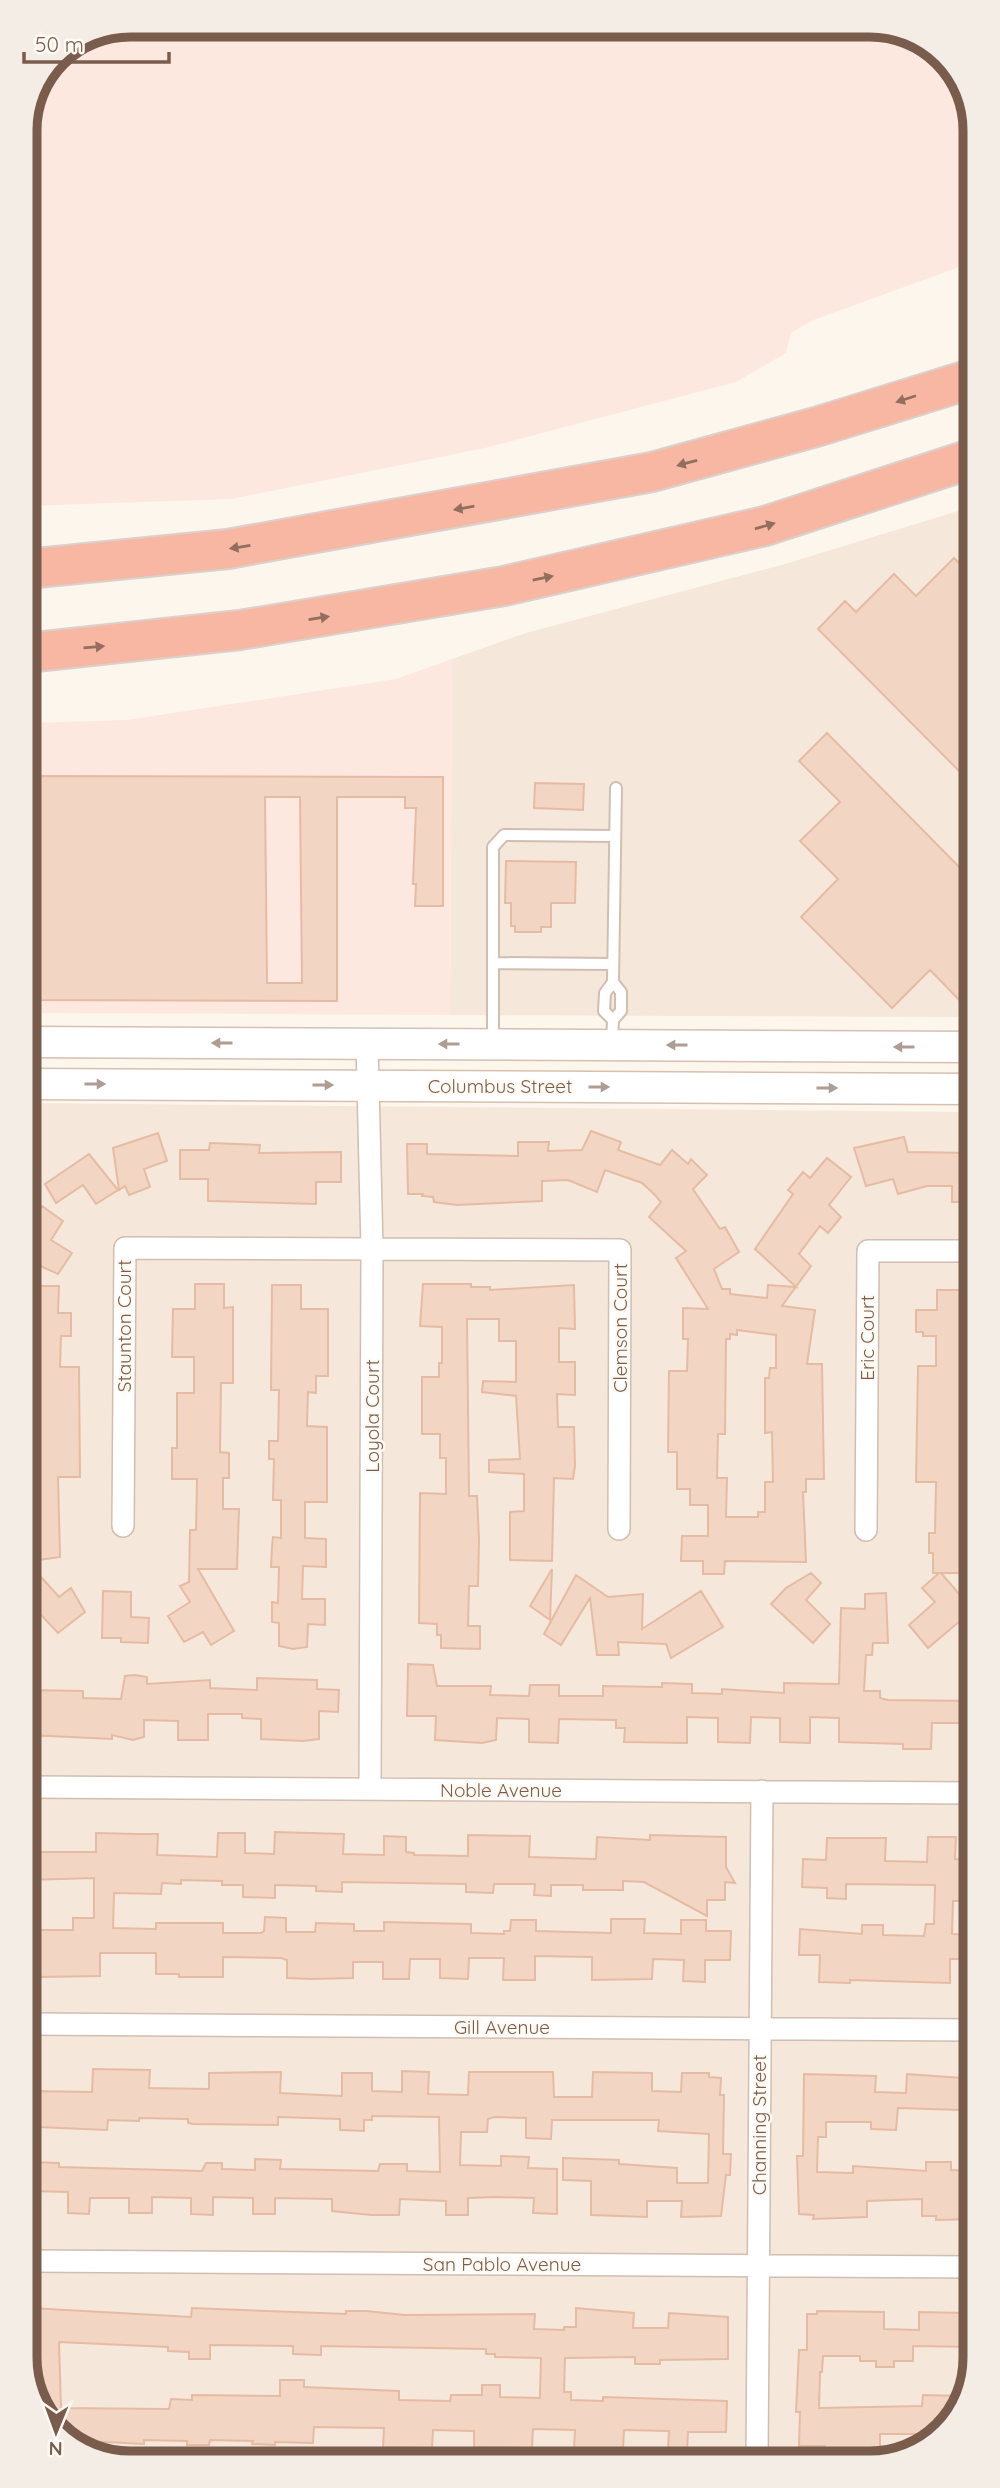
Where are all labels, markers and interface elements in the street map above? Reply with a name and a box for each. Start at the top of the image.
scale bar [24,21,170,65]
text: 50 m [35,31,84,57]
one-way arrow [895,395,916,405]
one-way arrow [676,458,697,468]
one-way arrow [453,503,475,514]
one-way arrow [755,520,776,530]
one-way arrow [229,542,251,553]
one-way arrow [532,572,554,583]
one-way arrow [309,612,331,623]
one-way arrow [83,641,105,652]
one-way arrow [210,1037,232,1049]
one-way arrow [438,1038,460,1050]
one-way arrow [665,1039,687,1051]
one-way arrow [893,1041,915,1052]
street label: Columbus Street [428,1074,572,1098]
one-way arrow [84,1078,106,1090]
one-way arrow [312,1079,334,1091]
one-way arrow [588,1081,610,1093]
one-way arrow [816,1082,838,1094]
street label: Staunton Court [112,1260,136,1392]
street label: Clemson Court [608,1263,632,1393]
street label: Eric Court [855,1295,879,1381]
street label: Loyola Court [360,1359,384,1473]
street label: Noble Avenue [440,1778,562,1802]
street label: Gill Avenue [454,2015,550,2039]
street label: Channing Street [747,2055,771,2195]
street label: San Pablo Avenue [423,2252,581,2276]
north arrow [21,2397,91,2467]
text: N [49,2437,63,2461]

